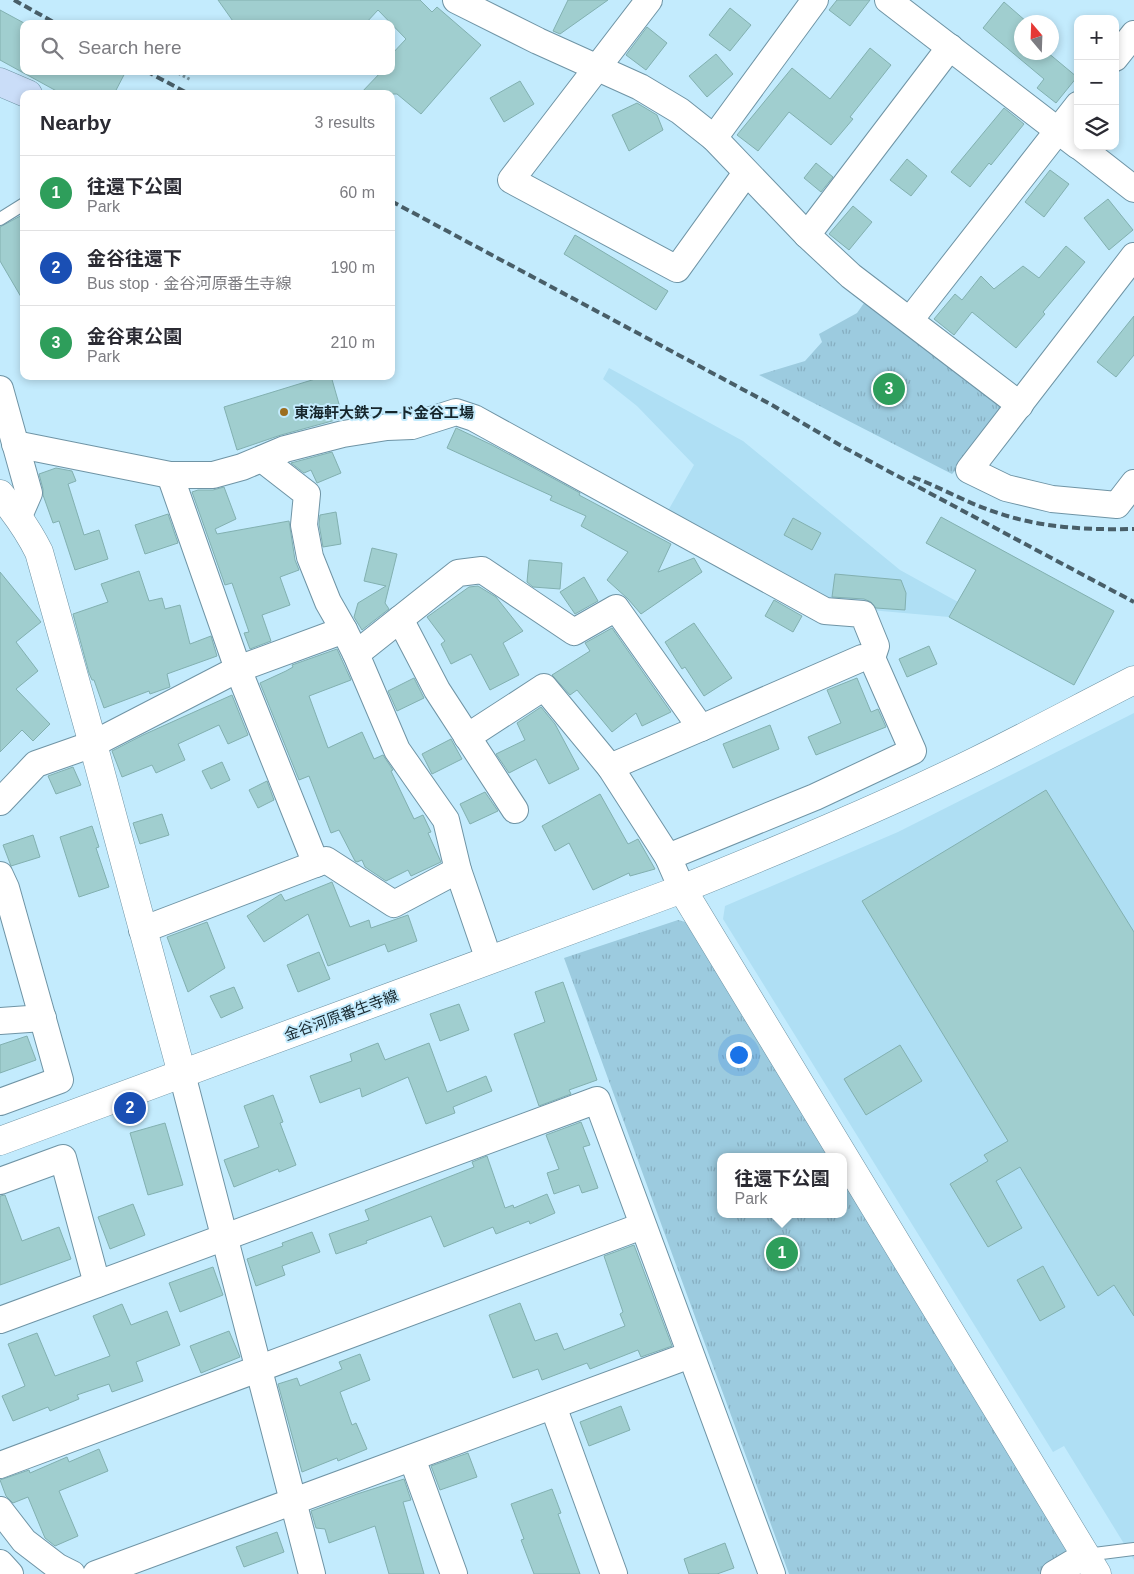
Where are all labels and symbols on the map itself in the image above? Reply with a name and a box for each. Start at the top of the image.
north arrow [1014,15,1059,60]
pin: 3 [873,370,905,408]
place label: 東海軒大鉄フード金谷工場 [294,404,474,421]
marker: 東海軒大鉄フード金谷工場 [278,406,290,418]
street label: 金谷河原番生寺線 [282,986,400,1044]
your location [726,1042,752,1068]
pin: 2 [114,1089,146,1127]
pin: 1 [766,1234,798,1272]

